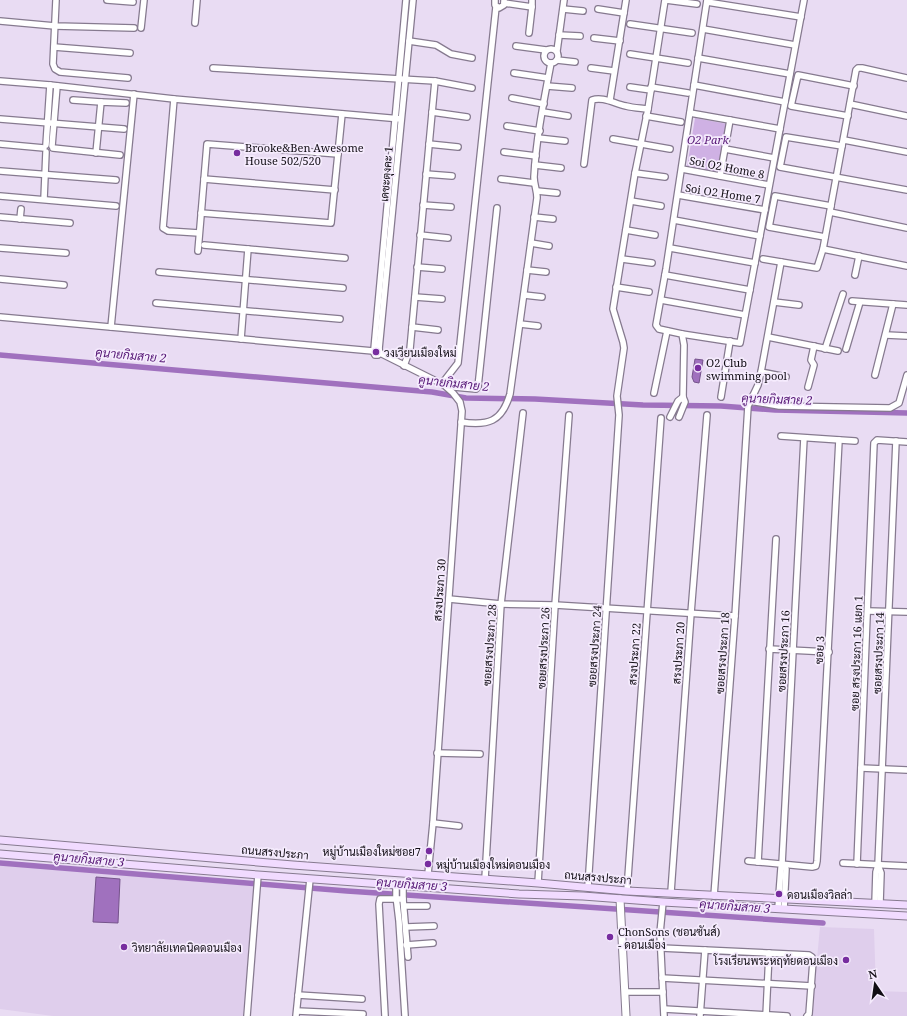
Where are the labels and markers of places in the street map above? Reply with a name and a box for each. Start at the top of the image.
place label: Brooke&Ben Awesome House 502/520 [245,140,364,168]
marker: Brooke&Ben Awesome House 502/520 [232,148,242,158]
place label: วงเวียนเมืองใหม่ [384,345,457,360]
marker: วงเวียนเมืองใหม่ [371,347,381,357]
place label: O2 Club swimming pool [706,355,788,383]
marker: O2 Club swimming pool [693,363,703,373]
place label: หมู่บ้านเมืองใหม่ซอย7 [323,844,421,860]
marker: หมู่บ้านเมืองใหม่ซอย7 [424,846,434,856]
place label: หมู่บ้านเมืองใหม่ดอนเมือง [436,857,550,873]
marker: หมู่บ้านเมืองใหม่ดอนเมือง [423,859,433,869]
place label: ดอนเมืองวิลล่า [787,887,852,902]
marker: ดอนเมืองวิลล่า [774,889,784,899]
place label: ChonSons (ชอนซันส์) - ดอนเมือง [618,924,721,952]
marker: ChonSons (ชอนซันส์) - ดอนเมือง [605,932,615,942]
place label: วิทยาลัยเทคนิคดอนเมือง [132,940,242,955]
marker: วิทยาลัยเทคนิคดอนเมือง [119,942,129,952]
place label: โรงเรียนพระหฤทัยดอนเมือง [713,953,838,968]
marker: โรงเรียนพระหฤทัยดอนเมือง [841,955,851,965]

